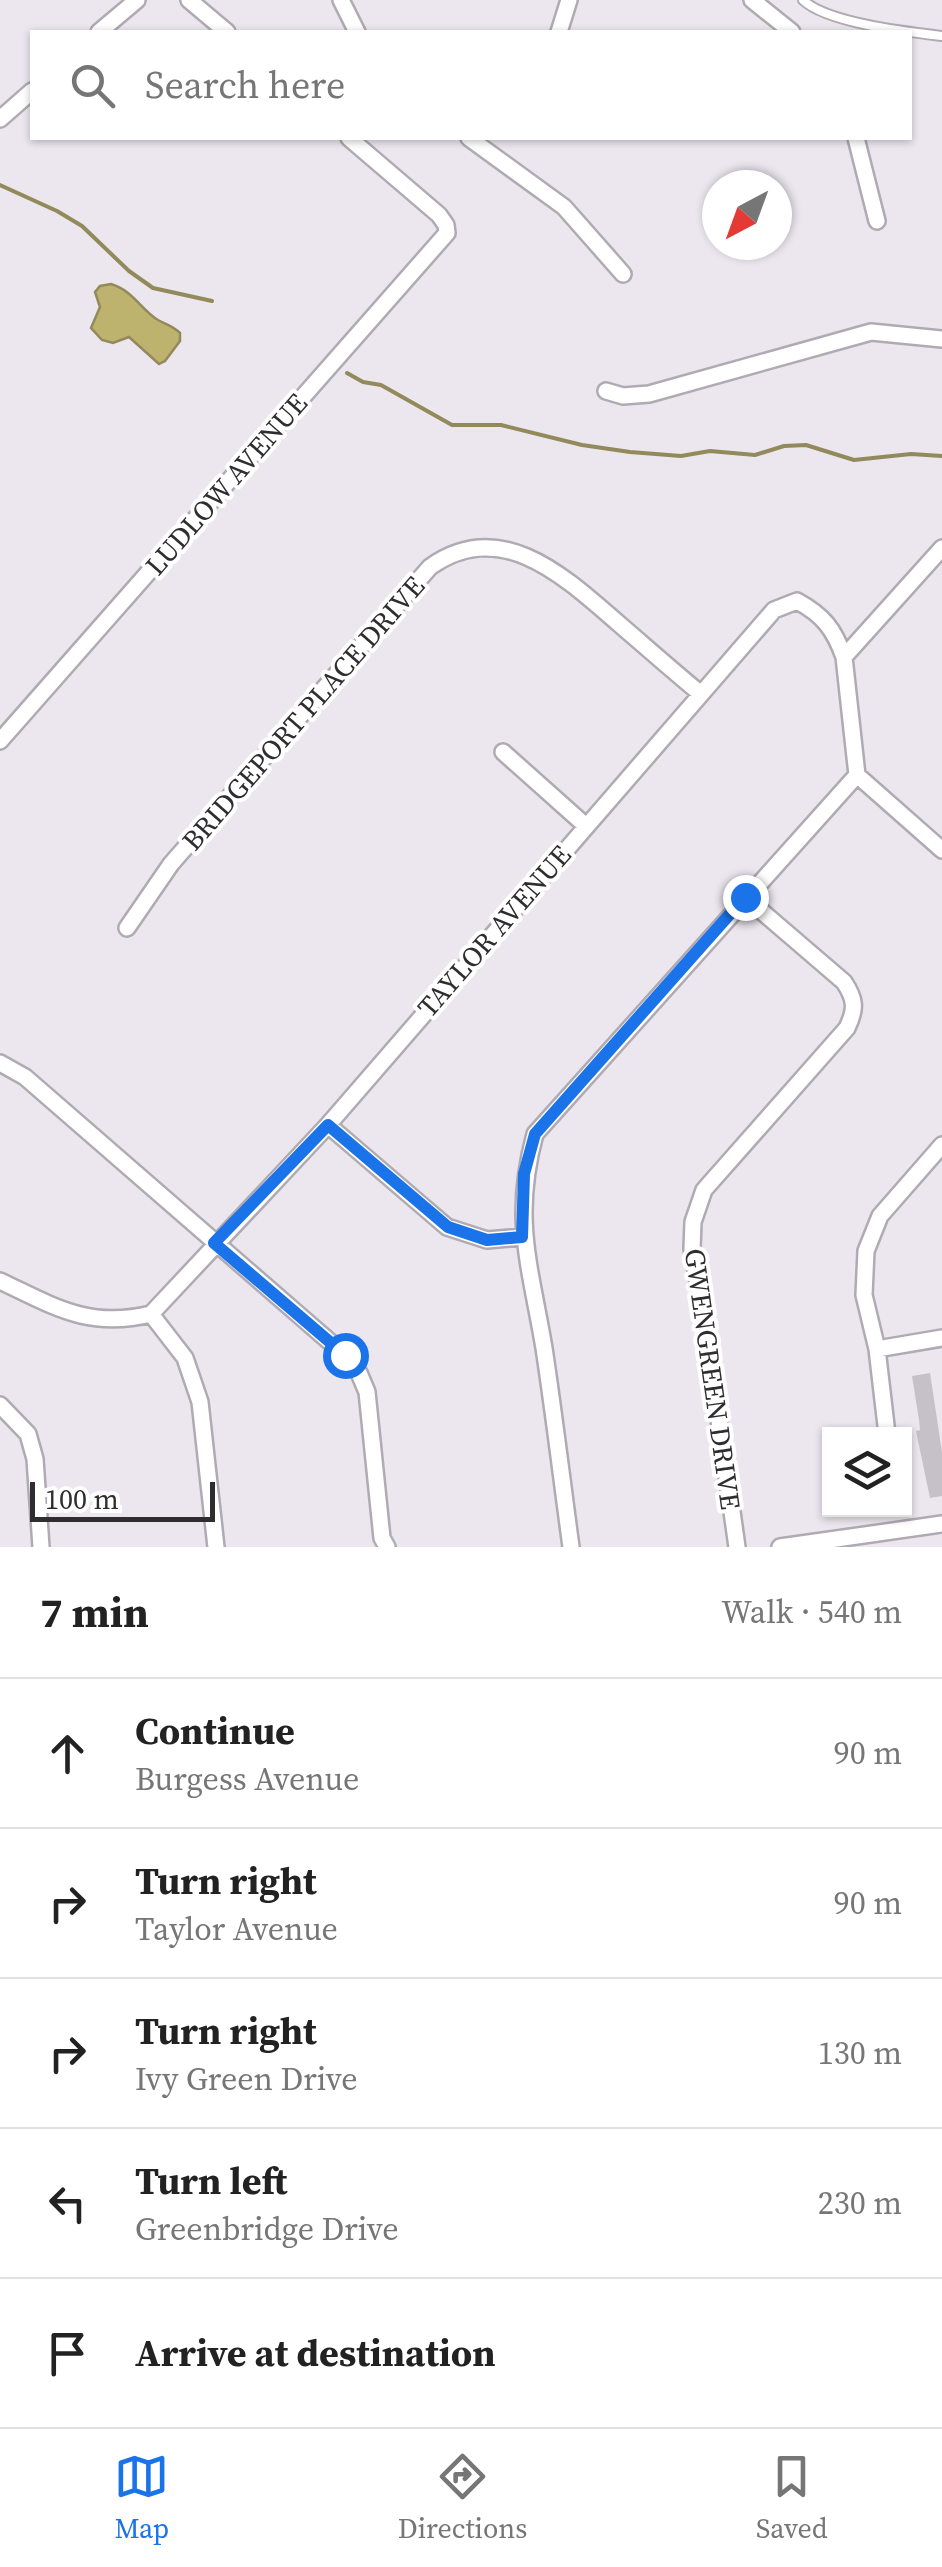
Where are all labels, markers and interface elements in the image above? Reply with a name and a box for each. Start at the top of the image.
search box [30,30,912,140]
icon: search [65,58,120,113]
text: Search here [145,59,345,111]
north arrow [702,170,792,260]
street label: LUDLOW AVENUE [136,385,316,583]
street label: BRIDGEPORT PLACE DRIVE [173,568,433,858]
street label: TAYLOR AVENUE [409,837,579,1025]
route end [723,875,769,921]
street label: GWENGREEN DRIVE [676,1246,750,1512]
route start [323,1333,369,1379]
map controls [822,1427,912,1517]
button: layers [822,1427,912,1517]
scale bar [30,1477,215,1522]
text: 100 m [45,1480,119,1518]
text: 7 min [40,1583,149,1641]
text: Walk · 540 m [721,1590,902,1634]
text: Continue [135,1705,295,1757]
icon: ahead [40,1726,95,1781]
text: 90 m [834,1731,902,1775]
text: Burgess Avenue [135,1757,359,1801]
text: Turn right [135,1855,317,1907]
icon: right [40,1876,95,1931]
text: 90 m [834,1881,902,1925]
text: Taylor Avenue [135,1907,338,1951]
text: Turn right [135,2005,317,2057]
icon: right [40,2026,95,2081]
text: 130 m [818,2031,902,2075]
text: Ivy Green Drive [135,2057,358,2101]
text: Turn left [135,2155,287,2207]
icon: left [40,2176,95,2231]
text: 230 m [818,2181,902,2225]
text: Greenbridge Drive [135,2207,399,2251]
icon: arrive [40,2326,95,2381]
text: Arrive at destination [135,2327,496,2379]
tab: Map [114,2449,169,2547]
tab: Directions [398,2449,527,2547]
tab: Saved [756,2449,828,2547]

